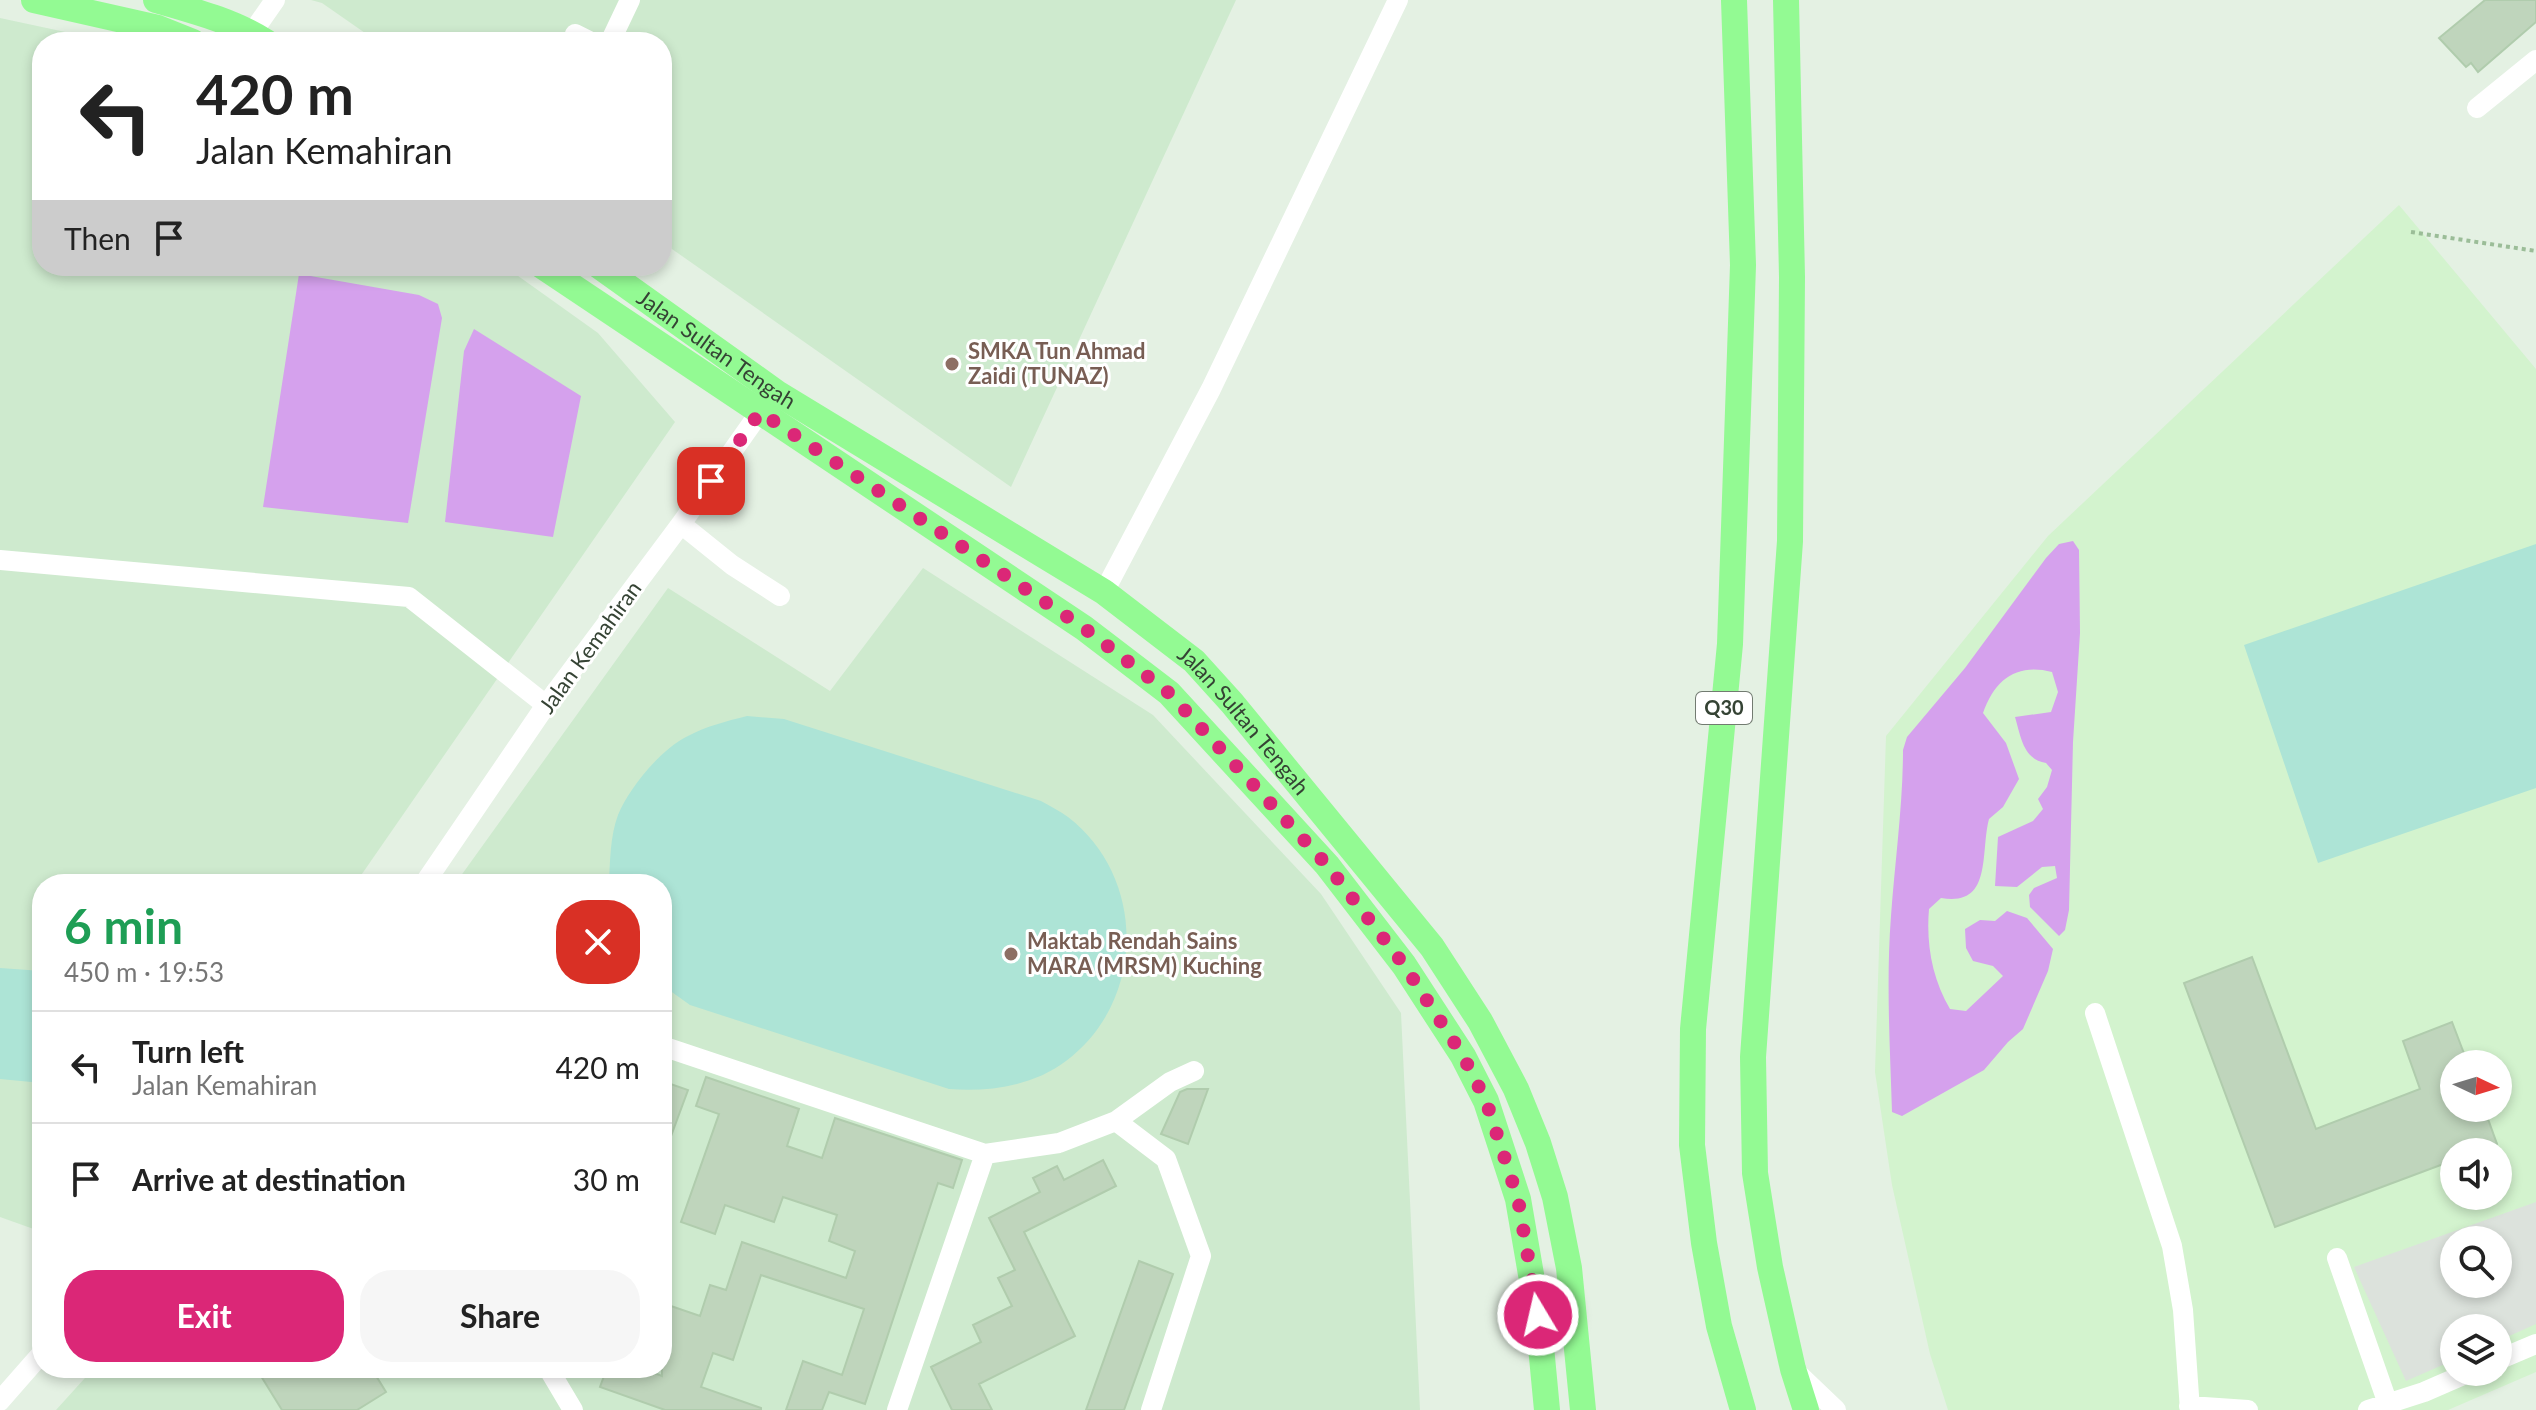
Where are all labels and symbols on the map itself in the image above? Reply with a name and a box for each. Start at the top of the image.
street label: Jalan Sultan Tengah [632,284,801,414]
place label: SMKA Tun Ahmad Zaidi (TUNAZ) [968,337,1145,389]
marker: SMKA Tun Ahmad Zaidi (TUNAZ) [943,355,961,373]
pin [677,447,745,515]
street label: Jalan Kemahiran [533,575,647,718]
street label: Jalan Sultan Tengah [1173,640,1315,800]
road number: Q30 [1696,692,1752,724]
place label: Maktab Rendah Sains MARA (MRSM) Kuching [1027,927,1262,979]
marker: Maktab Rendah Sains MARA (MRSM) Kuching [1002,945,1020,963]
north arrow [2440,1050,2512,1122]
position arrow [1496,1273,1580,1357]

